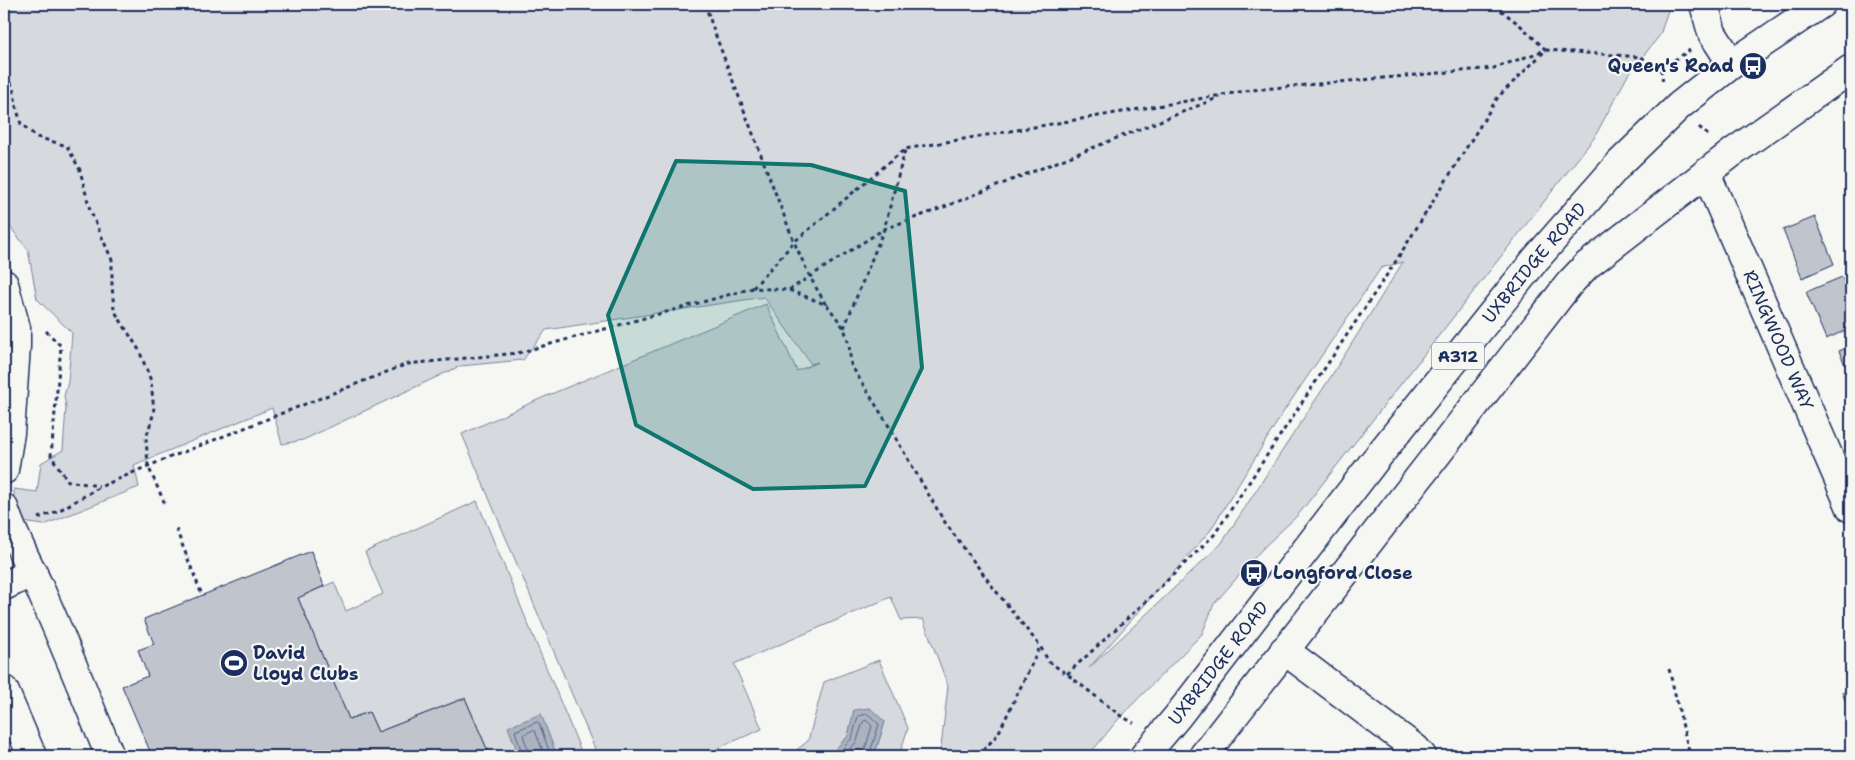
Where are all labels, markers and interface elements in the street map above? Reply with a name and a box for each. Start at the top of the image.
bus stop icon: Queen's Road [1738,51,1768,81]
place label: Queen's Road [1608,54,1734,78]
street label: UXBRIDGE ROAD [1477,197,1592,328]
street label: RINGWOOD WAY [1737,266,1819,414]
road number: A312 [1432,342,1484,370]
bus stop icon: Longford Close [1239,558,1269,588]
place label: Longford Close [1273,561,1413,585]
street label: UXBRIDGE ROAD [1163,596,1274,730]
place label: David Lloyd Clubs [253,641,358,686]
sports icon: David Lloyd Clubs [219,648,249,678]

